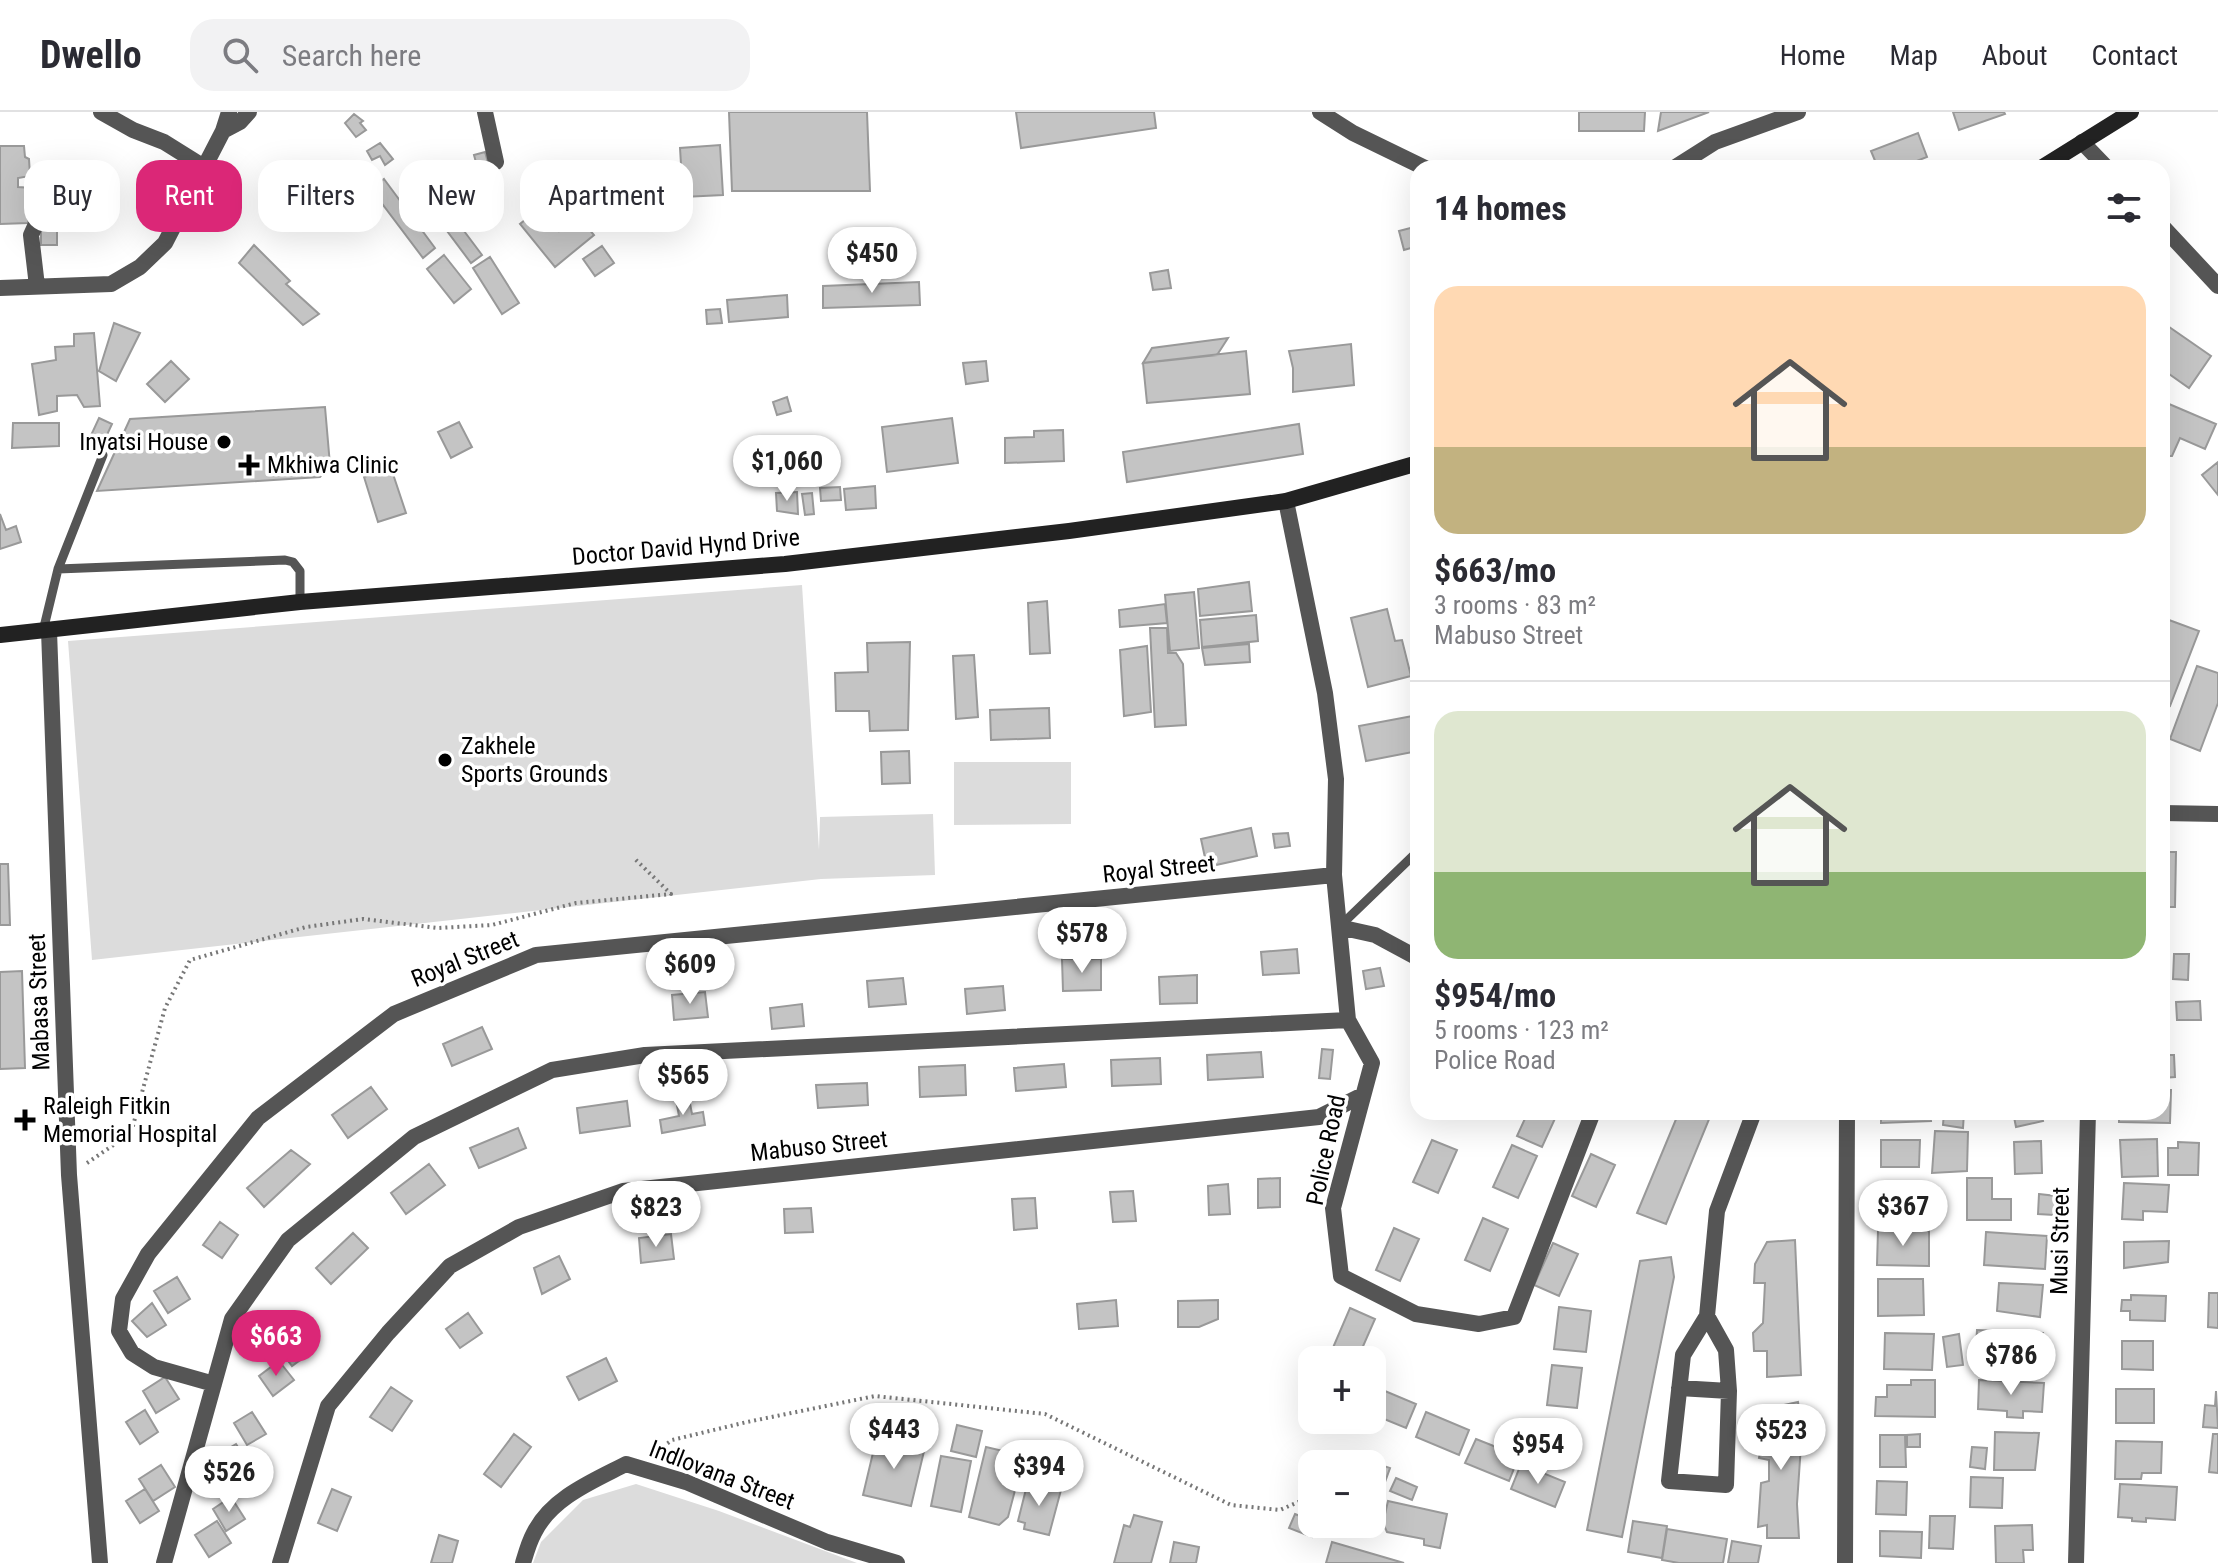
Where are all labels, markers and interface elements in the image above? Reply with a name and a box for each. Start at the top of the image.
search box [190,19,750,91]
text: Dwello [40,33,142,77]
icon: search [218,33,262,77]
text: Search here [282,38,421,73]
text: Home [1780,39,1845,72]
text: Map [1889,39,1938,72]
text: About [1982,39,2048,72]
text: Contact [2092,39,2178,72]
chip: Buy [24,160,120,232]
chip: Rent [136,160,242,232]
chip: Filters [258,160,383,232]
chip: New [399,160,504,232]
chip: Apartment [520,160,693,232]
icon: filters [2102,186,2146,230]
text: 14 homes [1434,188,1567,228]
pin: $450 [825,227,919,295]
text: $450 [846,238,898,268]
icon: home [1718,338,1862,482]
place label: Inyatsi House [79,428,208,456]
marker: Inyatsi House [215,433,233,451]
pin: $1,060 [722,435,852,503]
text: $1,060 [751,446,823,476]
place label: Mkhiwa Clinic [267,451,398,479]
marker: Mkhiwa Clinic [238,454,260,476]
street label: Doctor David Hynd Drive [571,523,801,571]
text: $663/mo [1434,550,1556,590]
text: 3 rooms · 83 m² [1434,590,1596,620]
text: Mabuso Street [1434,620,1583,650]
place label: Zakhele Sports Grounds [461,732,608,788]
marker: Zakhele Sports Grounds [436,751,454,769]
icon: home [1718,763,1862,907]
street label: Royal Street [1101,849,1217,889]
pin: $578 [1035,907,1129,975]
text: $578 [1056,918,1108,948]
street label: Royal Street [407,925,523,993]
street label: Mabasa Street [23,933,55,1071]
pin: $609 [643,938,737,1006]
text: $609 [664,949,716,979]
text: $954/mo [1434,975,1556,1015]
text: 5 rooms · 123 m² [1434,1015,1609,1045]
text: Police Road [1434,1045,1556,1075]
pin: $565 [636,1049,730,1117]
text: $565 [657,1060,709,1090]
place label: Raleigh Fitkin Memorial Hospital [43,1092,217,1148]
street label: Police Road [1301,1092,1351,1208]
marker: Raleigh Fitkin Memorial Hospital [14,1109,36,1131]
street label: Mabuso Street [749,1125,889,1167]
pin: $367 [1856,1180,1950,1248]
pin: $823 [609,1181,703,1249]
street label: Musi Street [2045,1187,2075,1295]
text: $367 [1877,1191,1929,1221]
text: $823 [630,1192,682,1222]
pin: $663 [229,1310,323,1378]
text: $663 [250,1321,302,1351]
pin: $786 [1964,1329,2058,1397]
text: $786 [1985,1340,2037,1370]
map controls [1298,1346,1386,1538]
button: + [1298,1346,1386,1434]
pin: $443 [847,1403,941,1471]
pin: $523 [1734,1404,1828,1472]
text: $443 [868,1414,920,1444]
text: $523 [1755,1415,1807,1445]
pin: $954 [1491,1418,1585,1486]
text: $954 [1512,1429,1564,1459]
street label: Indlovana Street [645,1434,799,1516]
pin: $394 [992,1440,1086,1508]
pin: $526 [182,1446,276,1514]
button: − [1298,1450,1386,1538]
text: $394 [1013,1451,1065,1481]
text: $526 [203,1457,255,1487]

